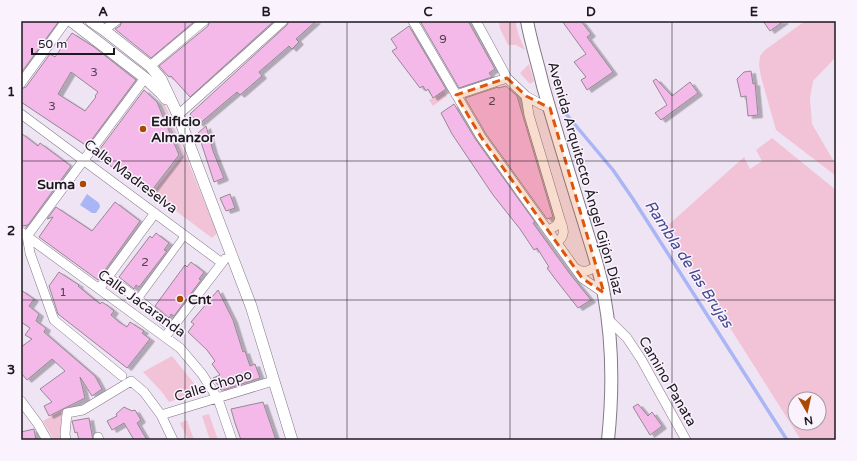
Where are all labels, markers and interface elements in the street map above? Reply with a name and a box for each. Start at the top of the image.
text: A [98,4,108,20]
text: B [261,4,271,20]
text: C [423,4,433,20]
text: D [586,4,596,20]
text: E [750,4,758,20]
scale bar [32,30,114,56]
house number: 9 [439,32,447,46]
text: 50 m [38,37,67,51]
street label: Avenida Arquitecto Ángel Gijón Díaz [544,60,627,297]
house number: 3 [90,65,98,79]
text: 1 [7,84,15,100]
house number: 2 [488,94,496,108]
house number: 3 [48,99,56,113]
place label: Edificio Almanzor [151,113,216,146]
marker: Edificio Almanzor [138,124,148,134]
street label: Calle Madreselva [81,136,181,217]
place label: Suma [37,176,75,193]
marker: Suma [78,179,88,189]
water label: Rambla de las Brujas [641,197,738,333]
text: 2 [7,223,15,239]
house number: 2 [141,255,149,269]
street label: Calle Jacaranda [95,266,189,341]
house number: 1 [59,285,67,299]
place label: Cnt [188,291,212,308]
marker: Cnt [175,294,185,304]
street label: Camino Panata [635,333,700,429]
text: 3 [7,362,15,378]
street label: Calle Chopo [172,366,254,405]
north arrow [787,391,827,431]
text: N [803,413,814,427]

